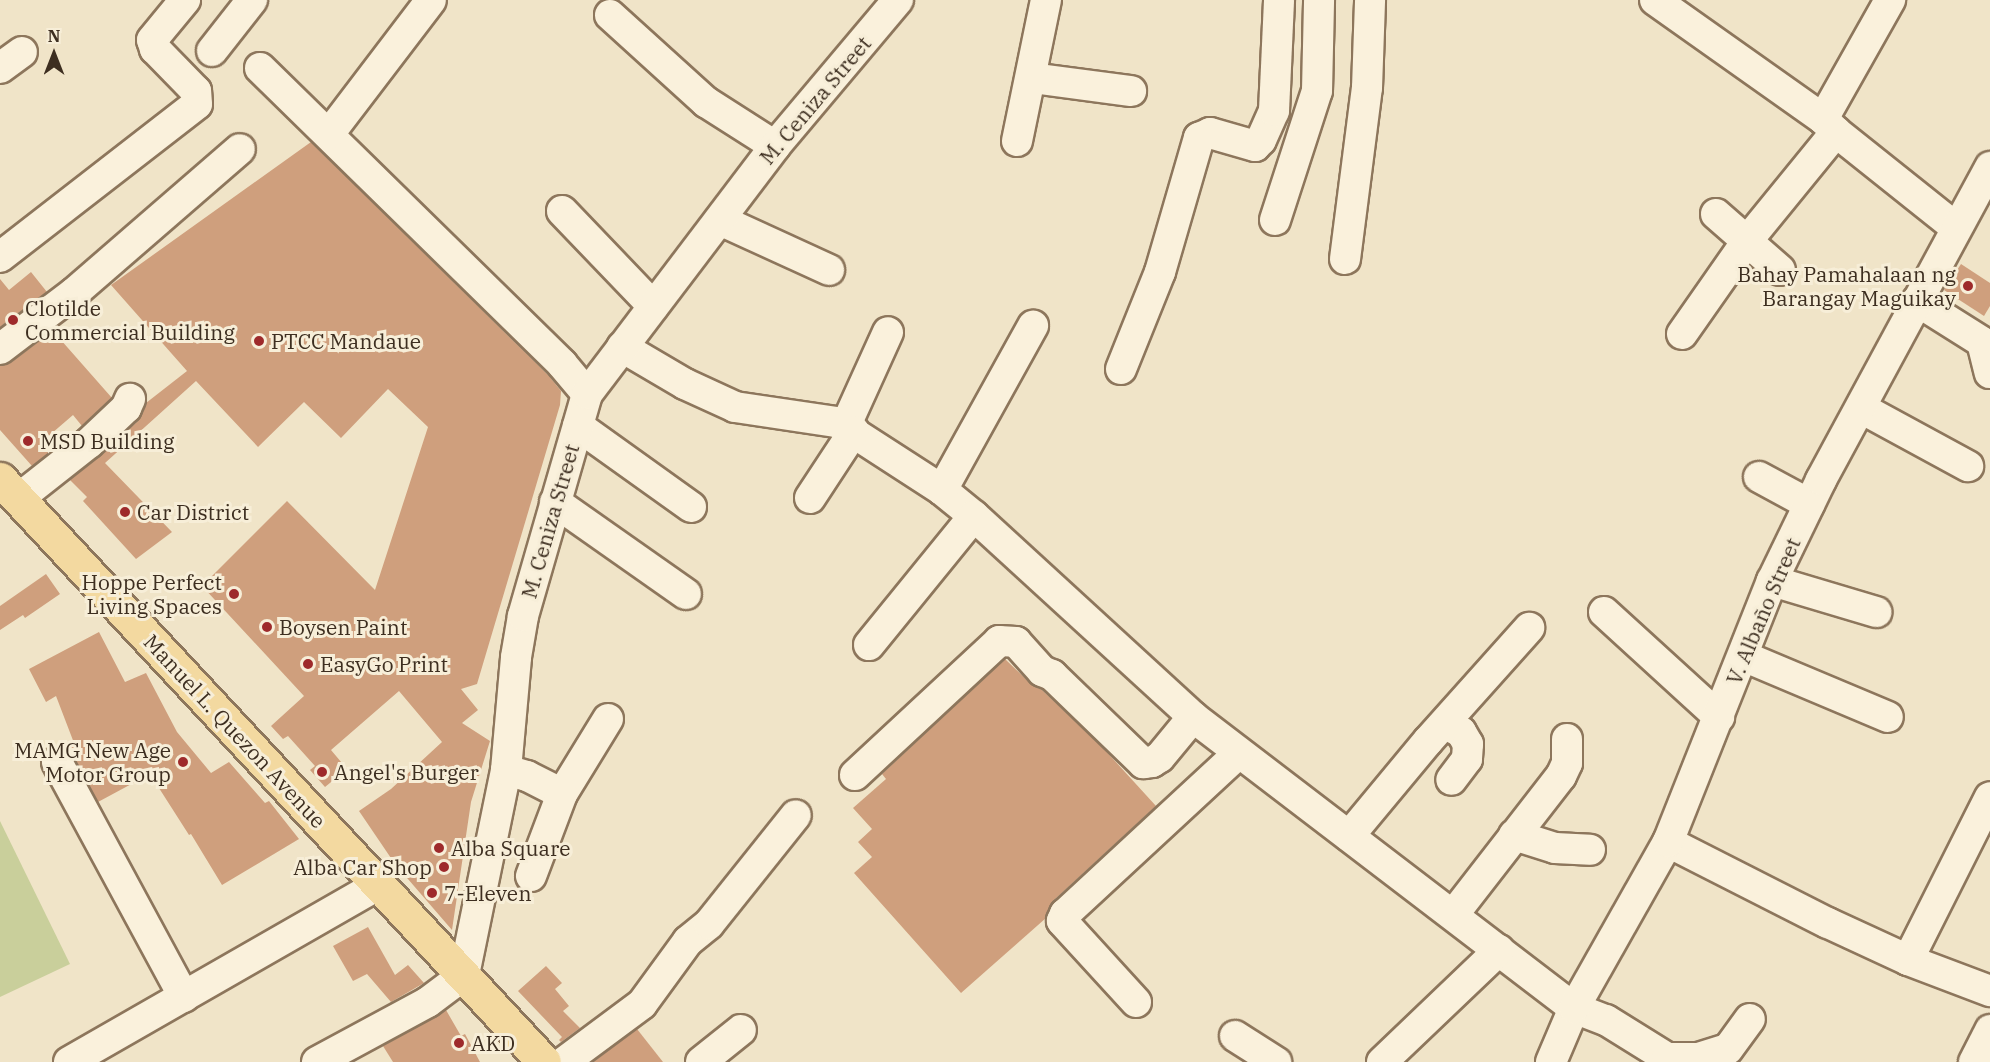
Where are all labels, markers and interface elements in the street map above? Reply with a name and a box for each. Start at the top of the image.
north arrow [24,24,84,84]
text: N [48,26,60,46]
street label: M. Ceniza Street [754,31,876,169]
place label: Bahay Pamahalaan ng Barangay Maguikay [1737,261,1956,311]
marker: Bahay Pamahalaan ng Barangay Maguikay [1961,279,1975,293]
place label: Clotilde Commercial Building [25,295,235,345]
marker: Clotilde Commercial Building [6,313,20,327]
place label: PTCC Mandaue [271,328,421,354]
marker: PTCC Mandaue [252,334,266,348]
place label: MSD Building [40,428,174,454]
marker: MSD Building [21,434,35,448]
street label: M. Ceniza Street [516,441,584,601]
place label: Car District [137,499,249,525]
marker: Car District [118,505,132,519]
street label: V. Albaño Street [1721,534,1805,688]
place label: Hoppe Perfect Living Spaces [81,569,222,619]
marker: Hoppe Perfect Living Spaces [227,587,241,601]
place label: Boysen Paint [279,614,407,640]
marker: Boysen Paint [260,620,274,634]
street label: Manuel L. Quezon Avenue [139,629,331,833]
place label: EasyGo Print [320,651,448,677]
marker: EasyGo Print [301,657,315,671]
place label: MAMG New Age Motor Group [14,737,171,787]
marker: MAMG New Age Motor Group [176,755,190,769]
place label: Angel's Burger [334,759,479,785]
marker: Angel's Burger [315,765,329,779]
place label: Alba Square [451,835,571,861]
marker: Alba Square [432,841,446,855]
place label: Alba Car Shop [293,854,432,880]
marker: Alba Car Shop [437,860,451,874]
place label: 7-Eleven [444,880,532,906]
marker: 7-Eleven [425,886,439,900]
place label: AKD [471,1030,515,1056]
marker: AKD [452,1036,466,1050]

